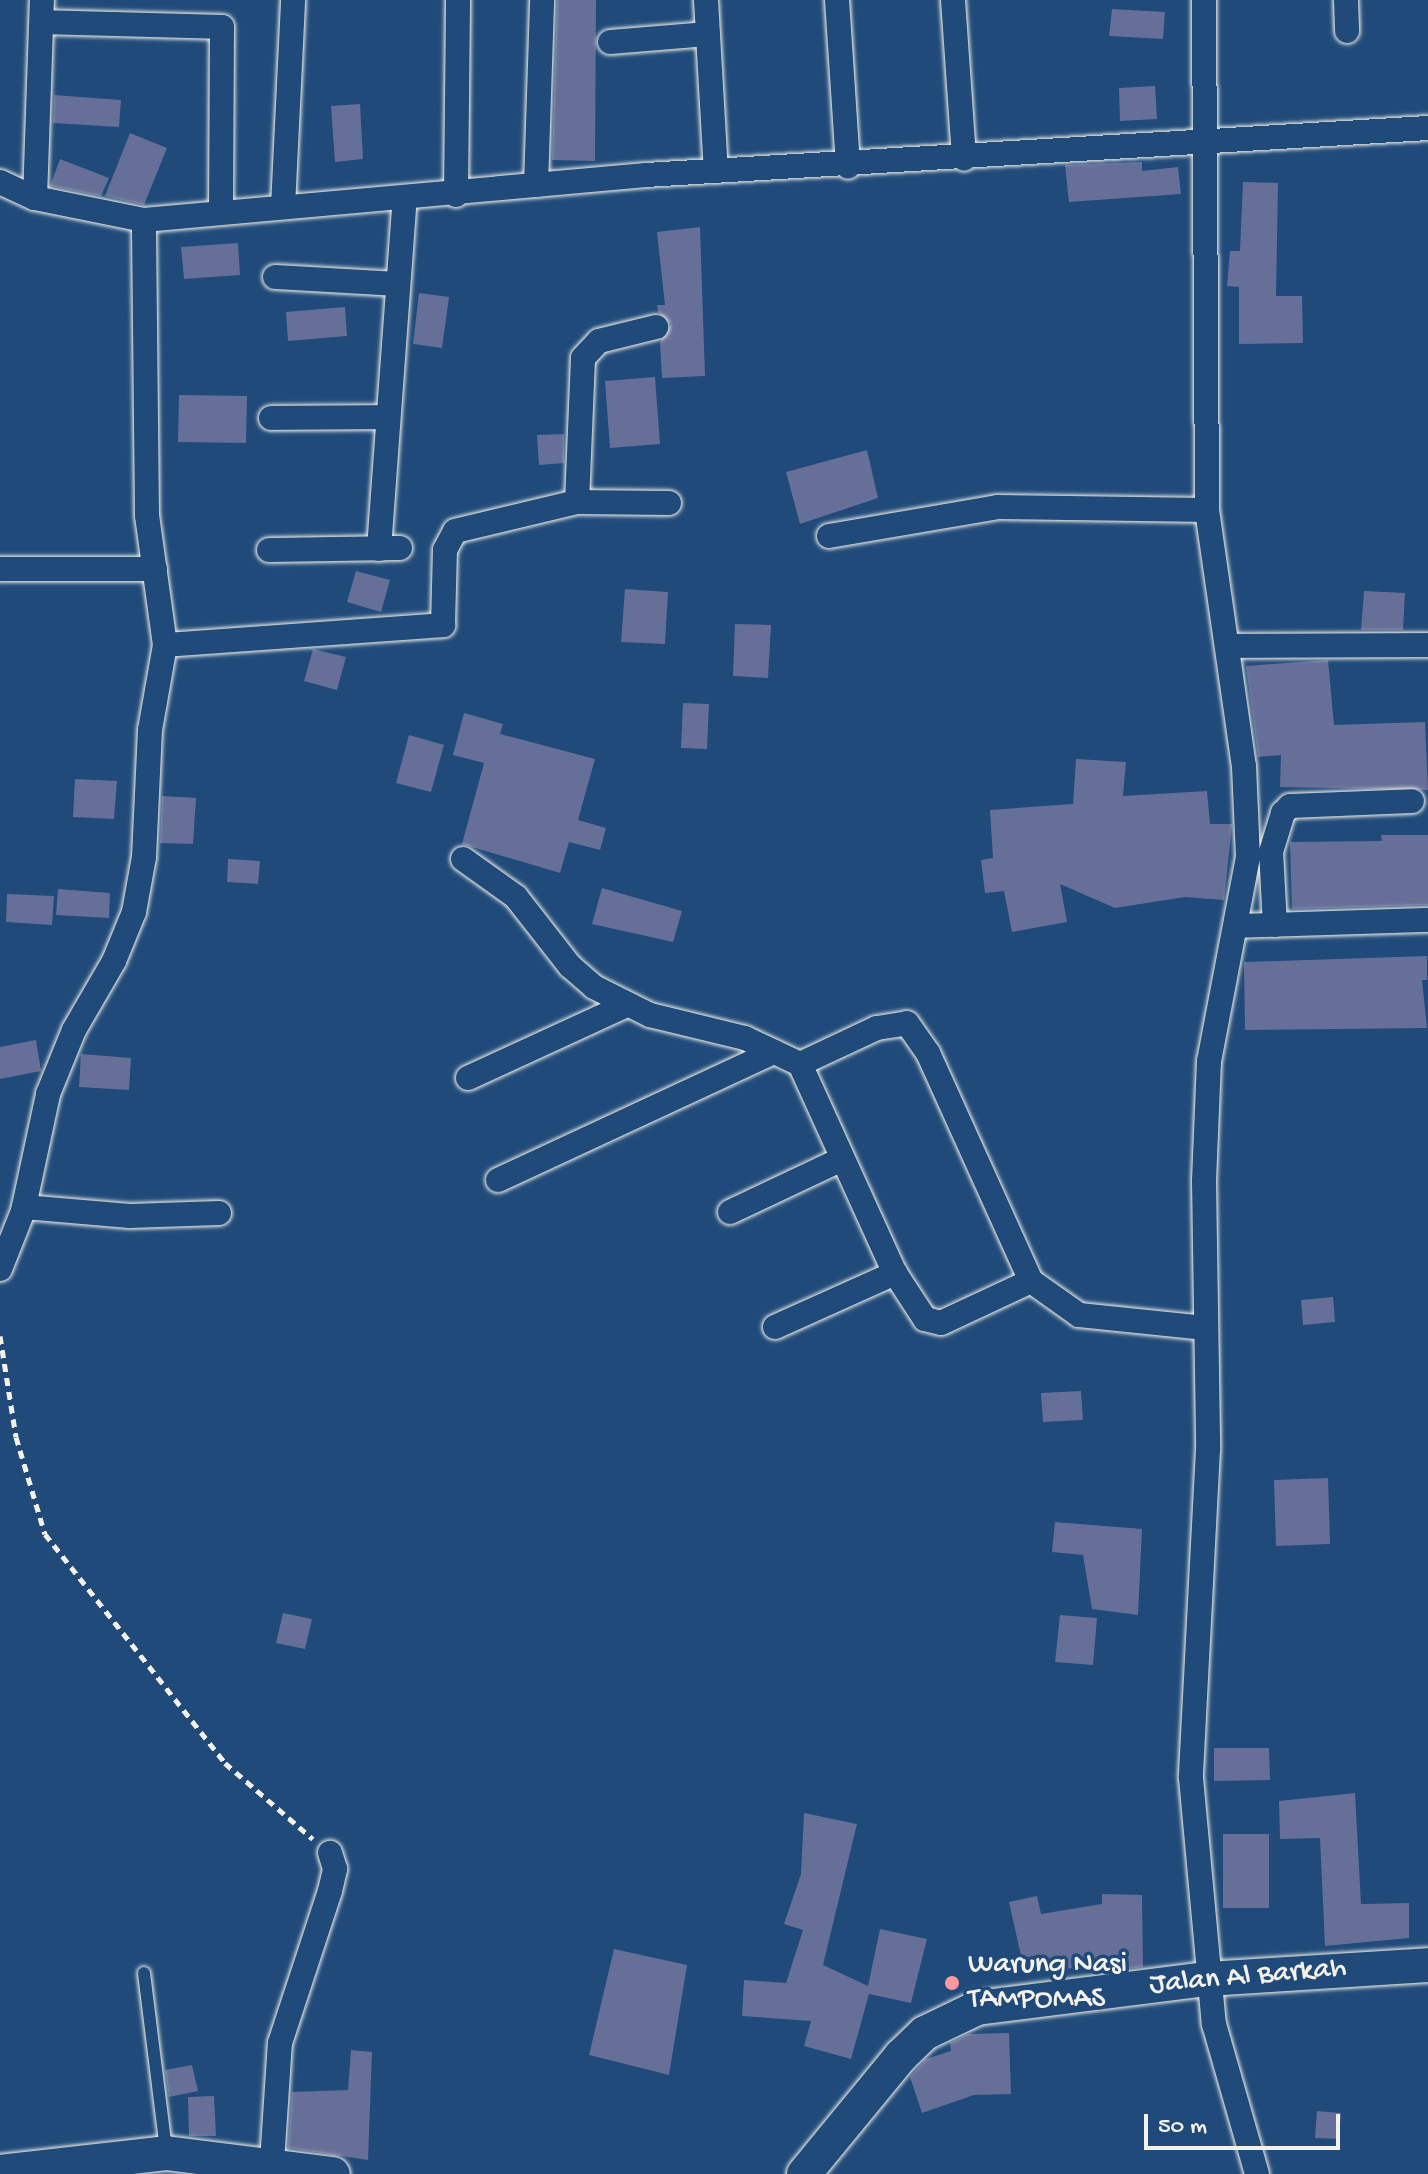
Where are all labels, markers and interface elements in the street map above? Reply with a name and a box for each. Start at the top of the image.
place label: Warung Nasi TAMPOMAS [968,1948,1127,2018]
street label: Jalan Al Barkah [1148,1951,1348,2005]
marker: Warung Nasi TAMPOMAS [943,1974,961,1992]
scale bar [1148,2098,1344,2148]
text: 50 m [1158,2113,1207,2142]

